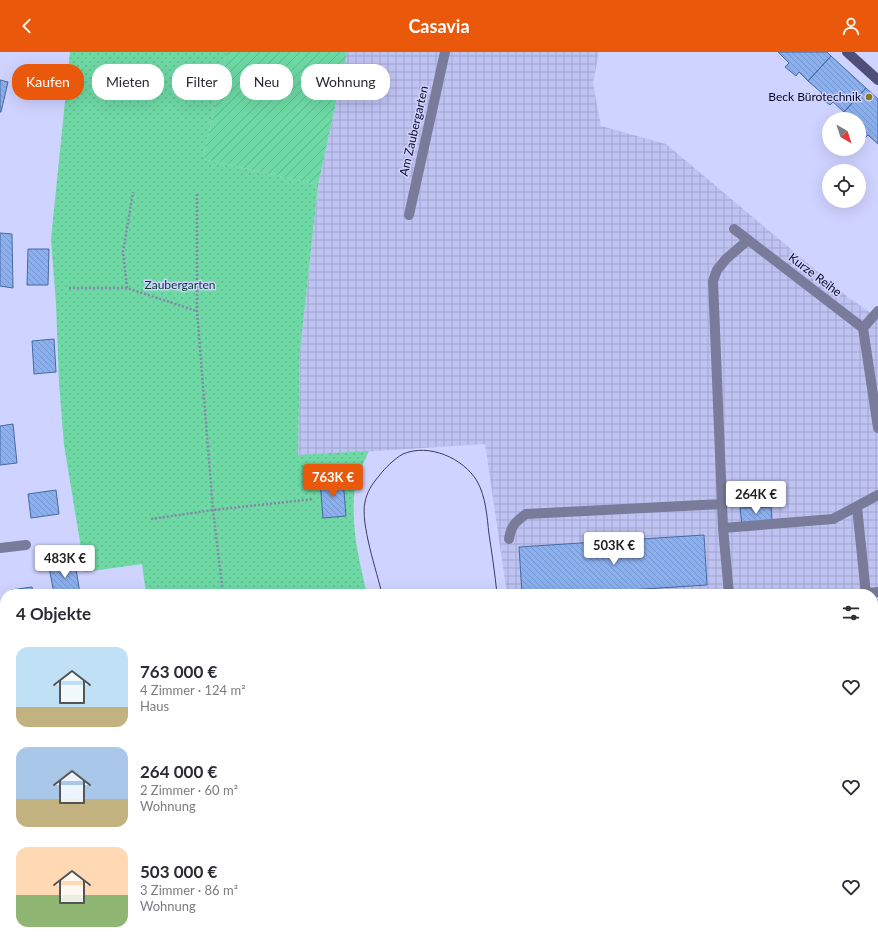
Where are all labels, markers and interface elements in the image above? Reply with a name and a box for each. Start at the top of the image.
icon: back [16,15,38,37]
text: Casavia [408,15,470,37]
icon: person [840,15,862,37]
chip: Kaufen [12,64,84,100]
chip: Mieten [92,64,164,100]
chip: Filter [172,64,232,100]
chip: Neu [240,64,293,100]
chip: Wohnung [301,64,390,100]
street label: Am Zaubergarten [396,84,431,177]
place label: Beck Bürotechnik [768,89,862,104]
marker: Beck Bürotechnik [864,92,874,102]
north arrow [822,112,866,156]
map controls [822,112,866,208]
button: locate [822,164,866,208]
street label: Kurze Reihe [786,250,845,299]
park label: Zaubergarten [145,277,216,292]
pin: 763K € [300,464,366,498]
text: 763K € [312,469,354,485]
pin: 264K € [723,481,789,515]
text: 264K € [735,486,777,502]
pin: 503K € [581,532,647,566]
text: 503K € [593,537,635,553]
pin: 483K € [32,545,98,579]
text: 483K € [44,550,86,566]
icon: filters [840,602,862,624]
text: 4 Objekte [16,603,91,624]
text: 763 000 € [140,661,217,682]
icon: home [48,663,96,711]
icon: heart [840,676,862,698]
text: 4 Zimmer · 124 m² [140,682,246,698]
text: Haus [140,698,169,714]
text: 264 000 € [140,761,217,782]
icon: home [48,763,96,811]
icon: heart [840,776,862,798]
text: 2 Zimmer · 60 m² [140,782,238,798]
text: Wohnung [140,798,196,814]
text: 503 000 € [140,861,217,882]
icon: home [48,863,96,911]
icon: heart [840,876,862,898]
text: 3 Zimmer · 86 m² [140,882,238,898]
text: Wohnung [140,898,196,914]

